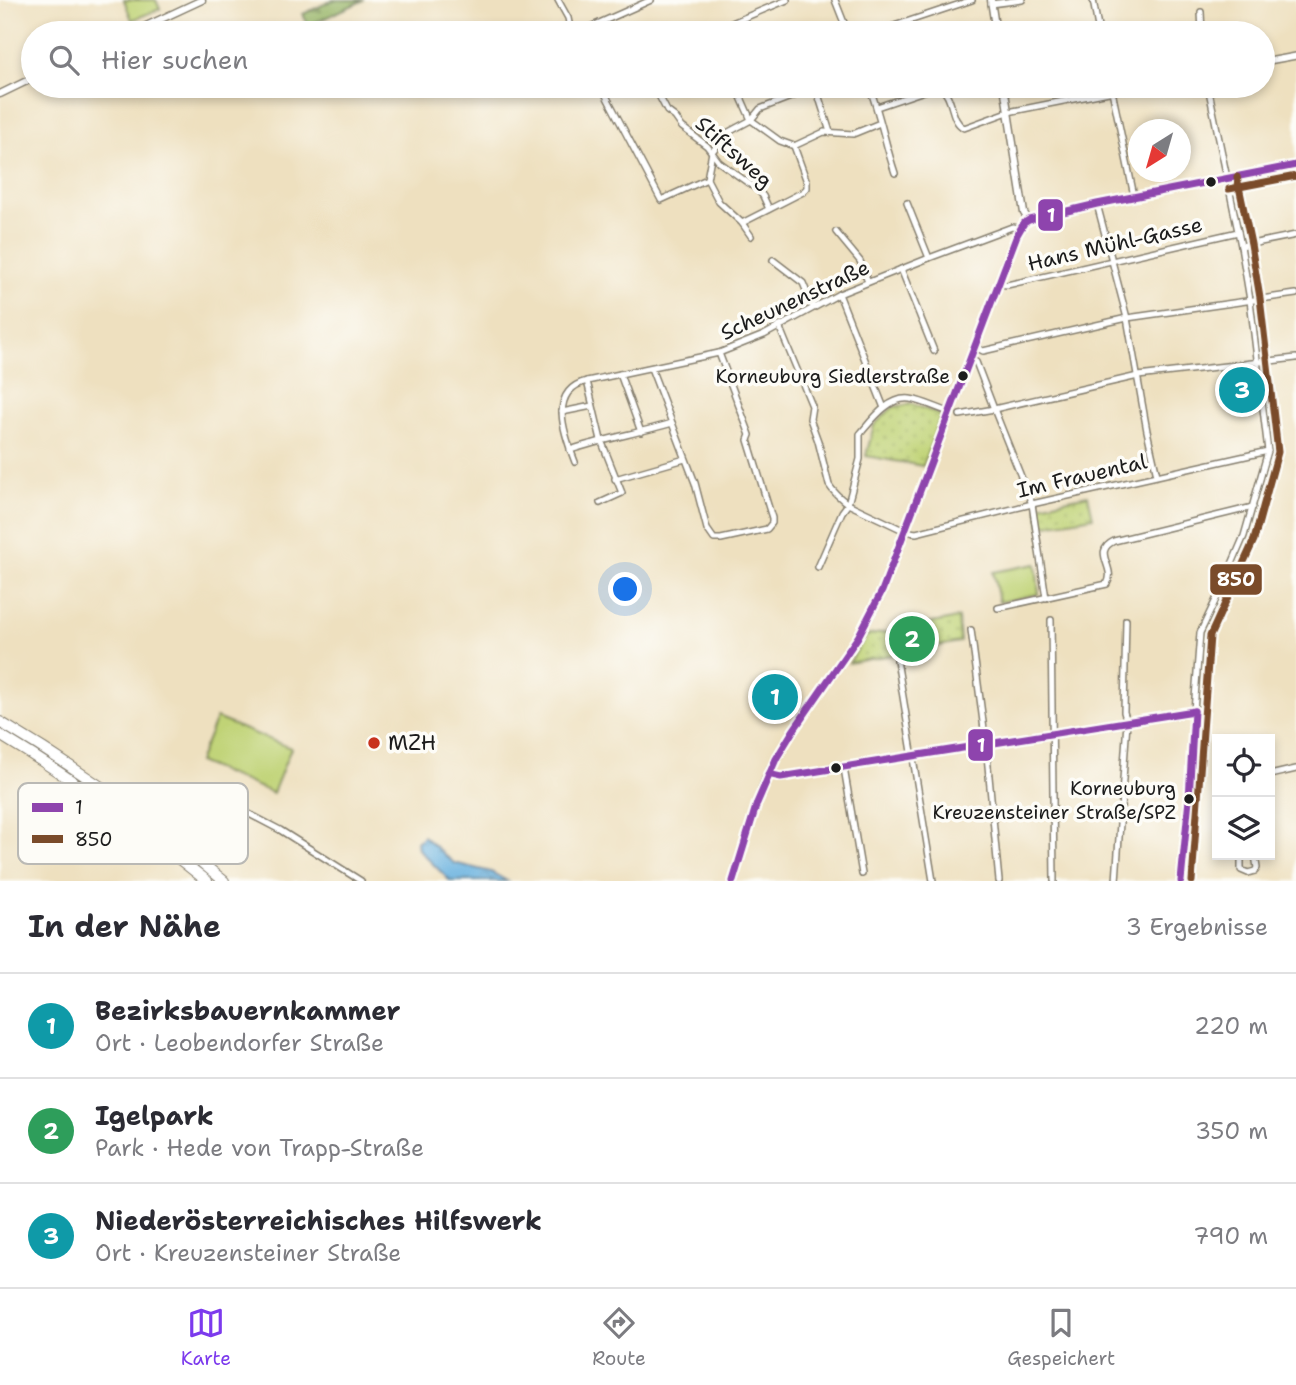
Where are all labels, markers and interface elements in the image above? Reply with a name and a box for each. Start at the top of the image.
search box [21,21,1275,98]
icon: search [45,41,83,79]
text: Hier suchen [101,42,248,77]
street label: Stiftsweg [689,110,779,194]
north arrow [1128,119,1191,182]
unlabelled marker [1204,175,1218,189]
line badge: 1 [1037,198,1064,232]
text: 1 [1047,203,1055,228]
street label: Hans Mühl-Gasse [1025,210,1205,278]
street label: Scheunenstraße [716,253,874,347]
place label: Korneuburg Siedlerstraße [715,364,950,389]
pin: 3 [1219,364,1265,416]
marker: Korneuburg Siedlerstraße [956,369,970,383]
street label: Im Frauental [1014,447,1150,505]
line badge: 850 [1209,563,1263,596]
text: 850 [1217,567,1255,592]
your location [608,572,642,606]
pin: 2 [889,613,935,665]
pin: 1 [752,671,798,723]
line badge: 1 [967,728,994,762]
place label: MZH [388,729,436,757]
text: 1 [977,733,985,758]
map controls [1212,734,1275,860]
button: locate [1212,734,1275,797]
marker: MZH [366,735,382,751]
unlabelled marker [829,761,843,775]
place label: Korneuburg Kreuzensteiner Straße/SPZ [933,776,1176,825]
legend [18,783,248,864]
marker: Korneuburg Kreuzensteiner Straße/SPZ [1182,792,1196,806]
text: 1 [75,795,83,820]
button: layers [1212,797,1275,860]
text: 850 [75,827,113,852]
text: In der Nähe [28,906,221,947]
text: 3 Ergebnisse [1126,912,1268,942]
text: Bezirksbauernkammer [95,993,400,1028]
text: 1 [46,1011,56,1041]
text: 220 m [1194,1011,1268,1041]
text: Ort · Leobendorfer Straße [95,1028,384,1058]
text: Igelpark [95,1098,214,1133]
text: 2 [43,1116,59,1146]
text: 350 m [1195,1116,1268,1146]
text: Park · Hede von Trapp-Straße [95,1133,424,1163]
text: Niederösterreichisches Hilfswerk [95,1203,542,1238]
text: 3 [43,1221,59,1251]
text: 790 m [1193,1221,1268,1251]
text: Ort · Kreuzensteiner Straße [95,1238,401,1268]
tab: Karte [181,1304,231,1371]
tab: Route [592,1304,646,1371]
tab: Gespeichert [1007,1304,1115,1371]

